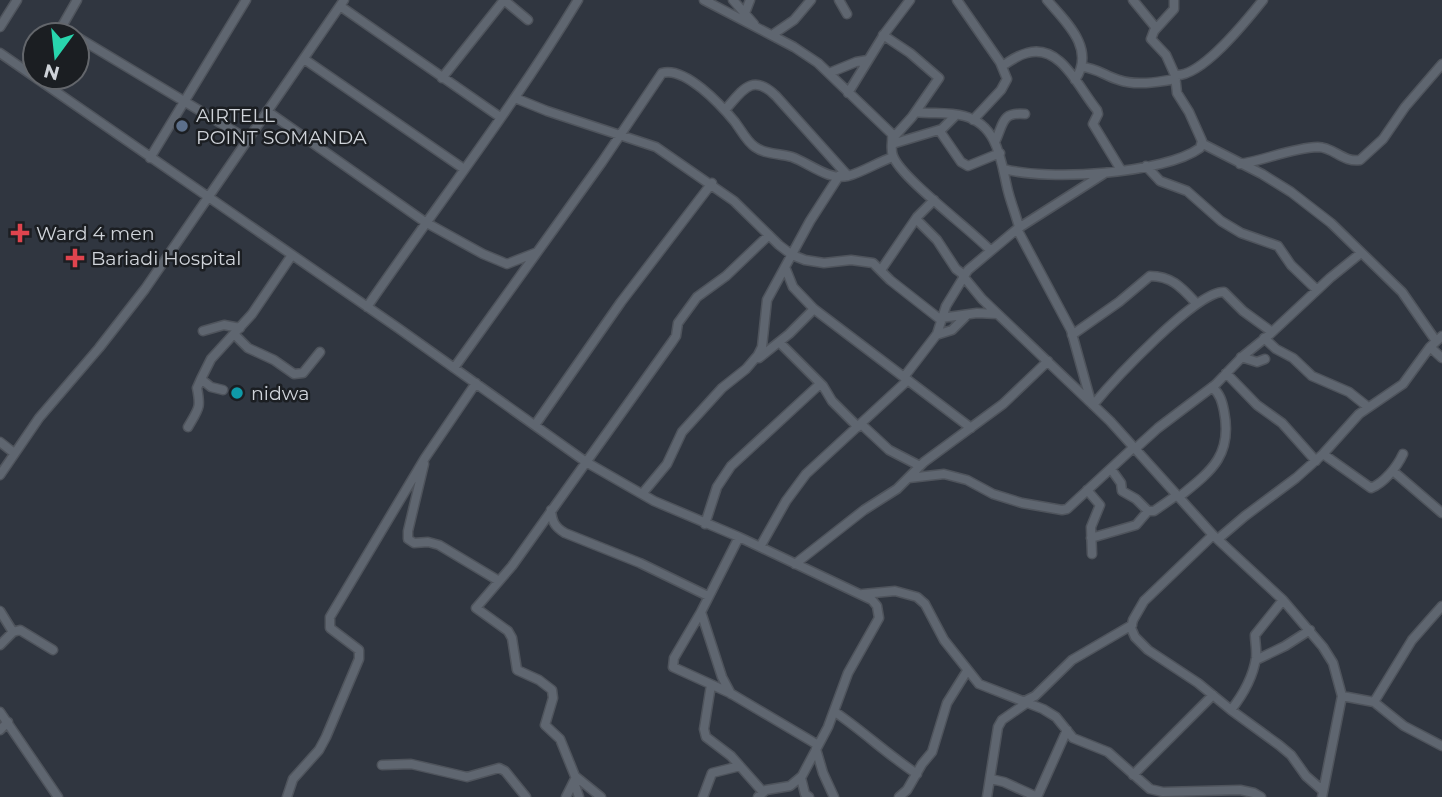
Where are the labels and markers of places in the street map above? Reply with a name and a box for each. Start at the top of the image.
place label: AIRTELL POINT SOMANDA [196,104,367,149]
marker: AIRTELL POINT SOMANDA [174,118,190,134]
place label: Ward 4 men [36,222,155,245]
marker: Ward 4 men [10,223,30,243]
place label: Bariadi Hospital [91,247,241,270]
marker: Bariadi Hospital [65,248,85,268]
place label: nidwa [251,382,309,405]
marker: nidwa [229,385,245,401]

